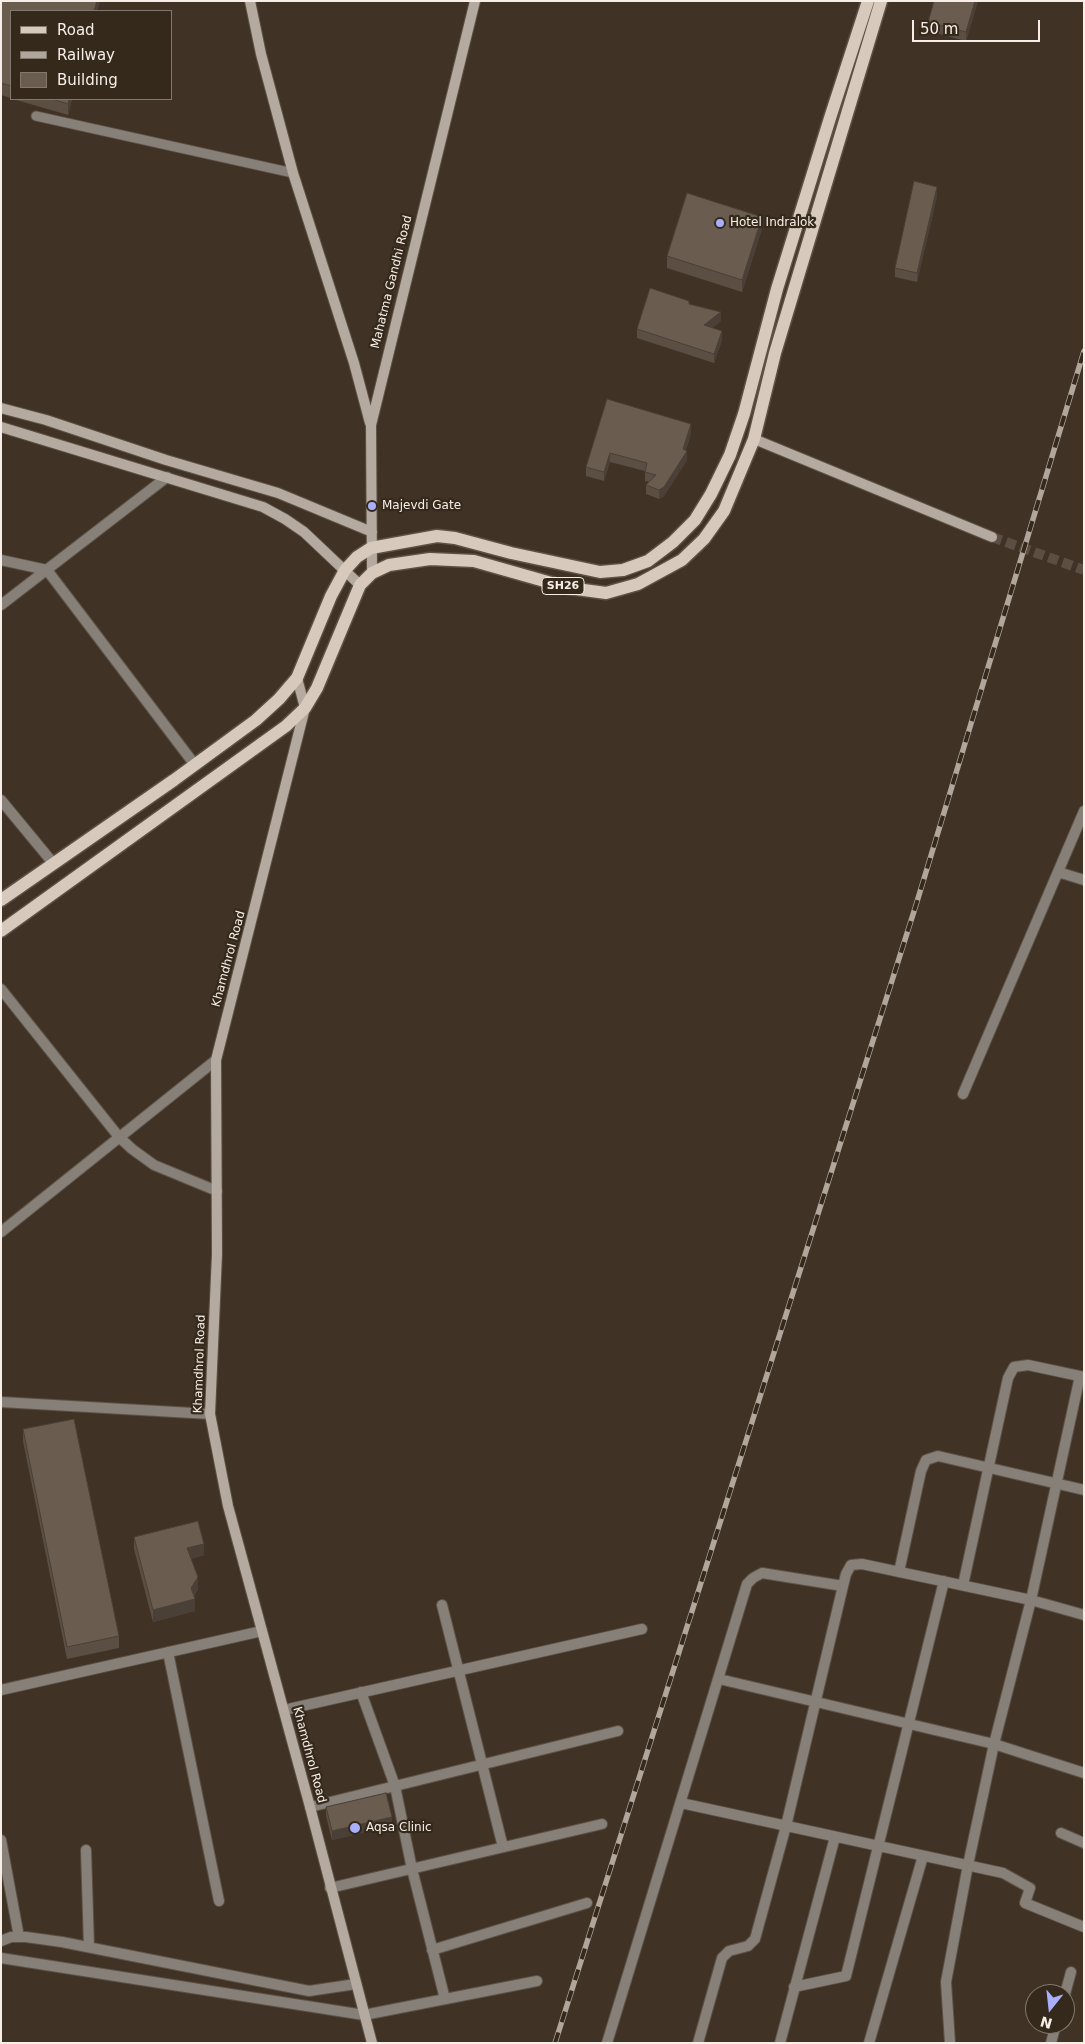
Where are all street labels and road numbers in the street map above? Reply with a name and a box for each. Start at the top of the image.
street label: Mahatma Gandhi Road [368,214,416,350]
road number: SH26 [542,578,584,594]
street label: Khamdhrol Road [209,909,249,1009]
street label: Khamdhrol Road [191,1314,209,1414]
street label: Khamdhrol Road [289,1705,329,1805]

